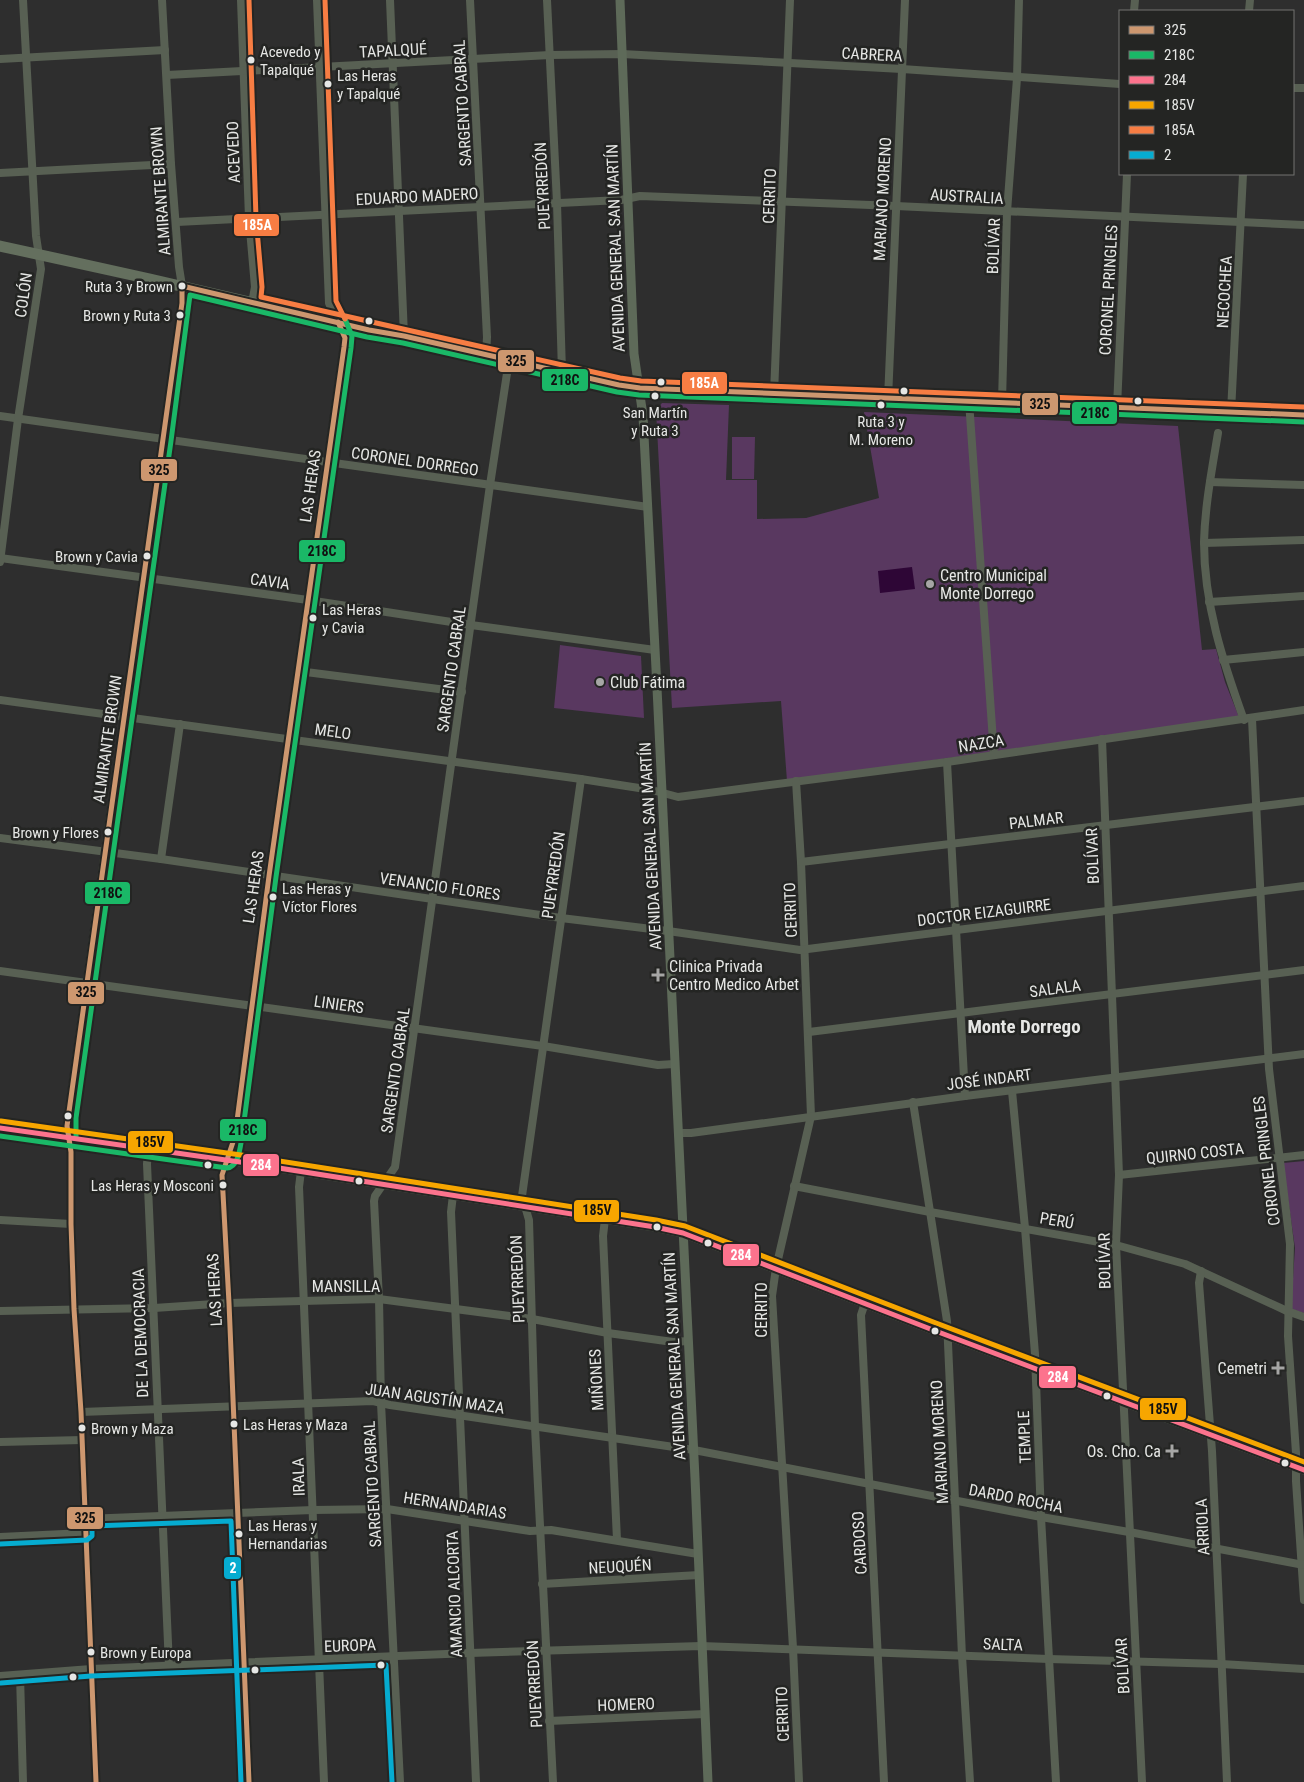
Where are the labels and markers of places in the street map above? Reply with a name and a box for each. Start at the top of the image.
place label: Acevedo y Tapalqué [260,43,321,79]
marker: Acevedo y Tapalqué [246,55,256,65]
place label: Las Heras y Tapalqué [337,67,400,103]
marker: Las Heras y Tapalqué [323,79,333,89]
place label: Ruta 3 y Brown [85,278,173,296]
marker: Ruta 3 y Brown [177,281,187,291]
place label: Brown y Ruta 3 [83,307,171,325]
marker: Brown y Ruta 3 [175,310,185,320]
unlabelled marker [364,316,374,326]
unlabelled marker [656,377,666,387]
unlabelled marker [899,386,909,396]
marker: San Martín y Ruta 3 [650,391,660,401]
unlabelled marker [1133,396,1143,406]
marker: Ruta 3 y M. Moreno [876,400,886,410]
place label: San Martín y Ruta 3 [623,404,687,440]
place label: Ruta 3 y M. Moreno [849,413,913,449]
place label: Brown y Cavia [55,548,138,566]
marker: Brown y Cavia [142,551,152,561]
place label: Centro Municipal Monte Dorrego [940,566,1047,603]
marker: Centro Municipal Monte Dorrego [924,578,936,590]
place label: Las Heras y Cavia [322,601,381,637]
marker: Las Heras y Cavia [308,613,318,623]
place label: Club Fátima [610,673,685,692]
marker: Club Fátima [594,676,606,688]
place label: Brown y Flores [12,824,99,842]
marker: Brown y Flores [103,827,113,837]
place label: Las Heras y Víctor Flores [282,880,357,916]
marker: Las Heras y Víctor Flores [268,892,278,902]
place label: Clinica Privada Centro Medico Arbet [669,957,799,994]
marker: Clinica Privada Centro Medico Arbet [651,968,665,982]
unlabelled marker [63,1111,73,1121]
unlabelled marker [203,1160,213,1170]
unlabelled marker [354,1176,364,1186]
place label: Las Heras y Mosconi [91,1177,214,1195]
marker: Las Heras y Mosconi [218,1180,228,1190]
unlabelled marker [652,1222,662,1232]
unlabelled marker [703,1238,713,1248]
unlabelled marker [930,1326,940,1336]
place label: Cemetri [1218,1359,1267,1378]
marker: Cemetri [1271,1361,1285,1375]
unlabelled marker [1102,1391,1112,1401]
place label: Las Heras y Maza [243,1416,348,1434]
marker: Las Heras y Maza [229,1419,239,1429]
place label: Brown y Maza [91,1420,174,1438]
marker: Brown y Maza [77,1423,87,1433]
place label: Os. Cho. Ca [1087,1442,1161,1461]
marker: Os. Cho. Ca [1165,1444,1179,1458]
unlabelled marker [1280,1458,1290,1468]
place label: Las Heras y Hernandarias [248,1517,327,1553]
marker: Las Heras y Hernandarias [234,1529,244,1539]
place label: Brown y Europa [100,1644,191,1662]
marker: Brown y Europa [86,1647,96,1657]
unlabelled marker [376,1660,386,1670]
unlabelled marker [250,1665,260,1675]
unlabelled marker [68,1672,78,1682]

